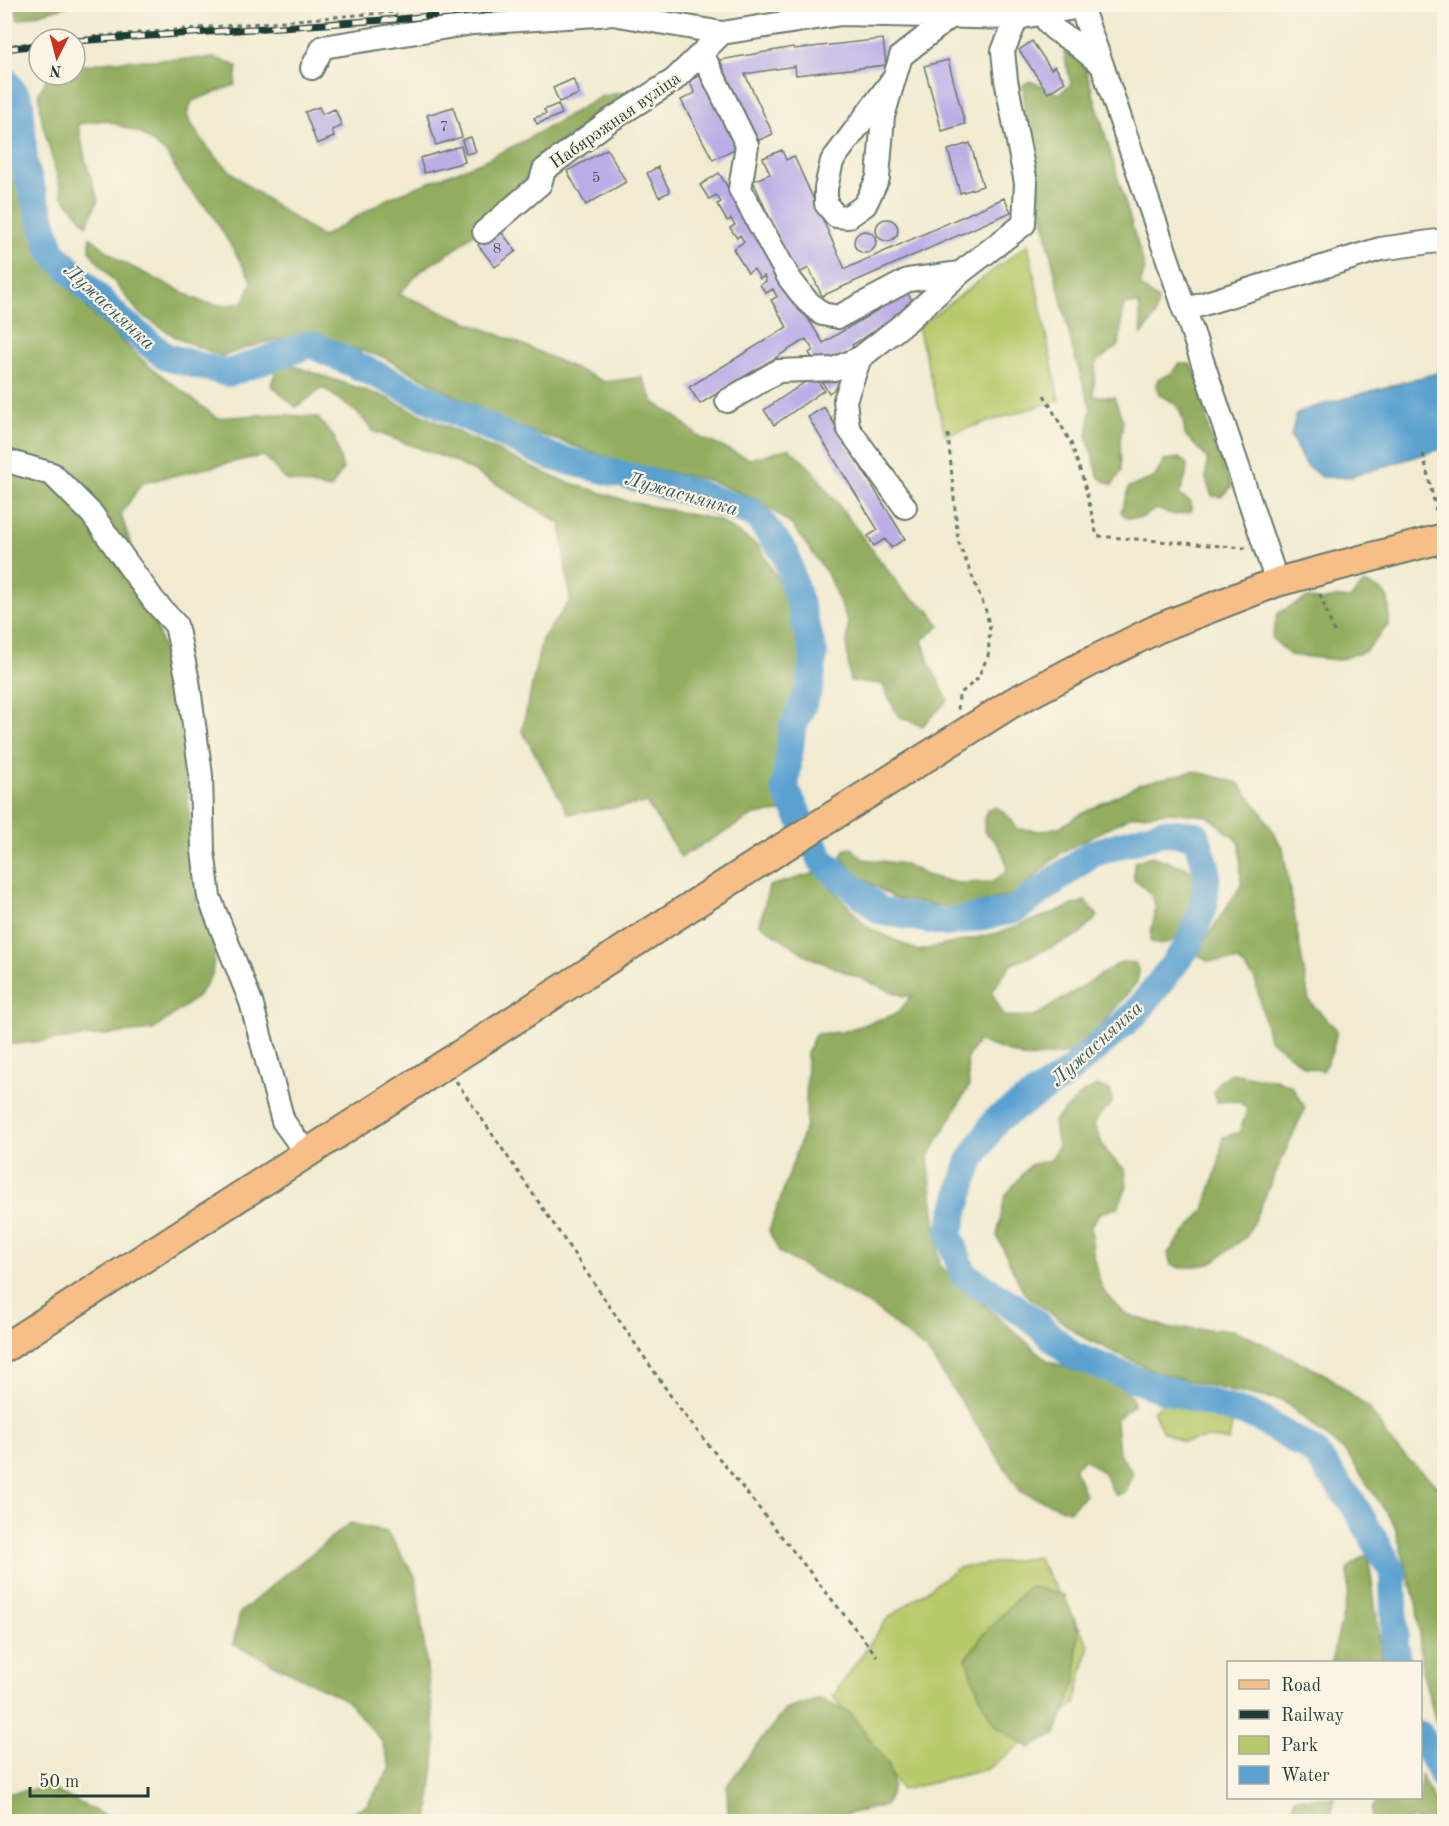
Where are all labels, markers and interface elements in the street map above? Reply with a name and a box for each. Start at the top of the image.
north arrow [27,27,87,87]
text: N [48,61,63,79]
street label: Набярэжная вуліца [547,69,684,173]
house number: 7 [440,120,448,135]
house number: 5 [592,171,600,186]
house number: 8 [493,242,501,257]
water label: Лужаснянка [59,260,158,355]
water label: Лужаснянка [623,469,740,521]
water label: Лужаснянка [1047,998,1148,1091]
legend [1227,1661,1422,1799]
text: Road [1281,1677,1321,1695]
text: Railway [1281,1707,1344,1725]
text: Park [1281,1737,1318,1755]
scale bar [30,1760,148,1798]
text: Water [1281,1767,1330,1785]
text: 50 m [39,1773,79,1791]

